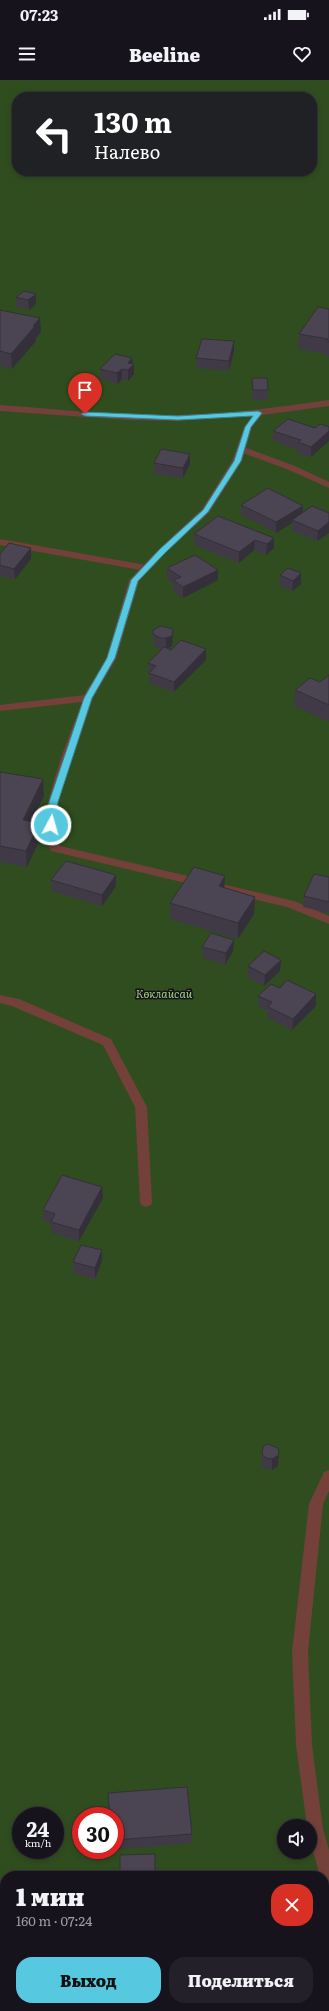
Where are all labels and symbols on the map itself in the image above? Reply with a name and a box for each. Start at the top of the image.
pin [68,373,102,414]
position arrow [30,804,72,846]
park label: Көклайсай [136,985,193,1001]
speed limit sign: 30 [72,1807,124,1859]

